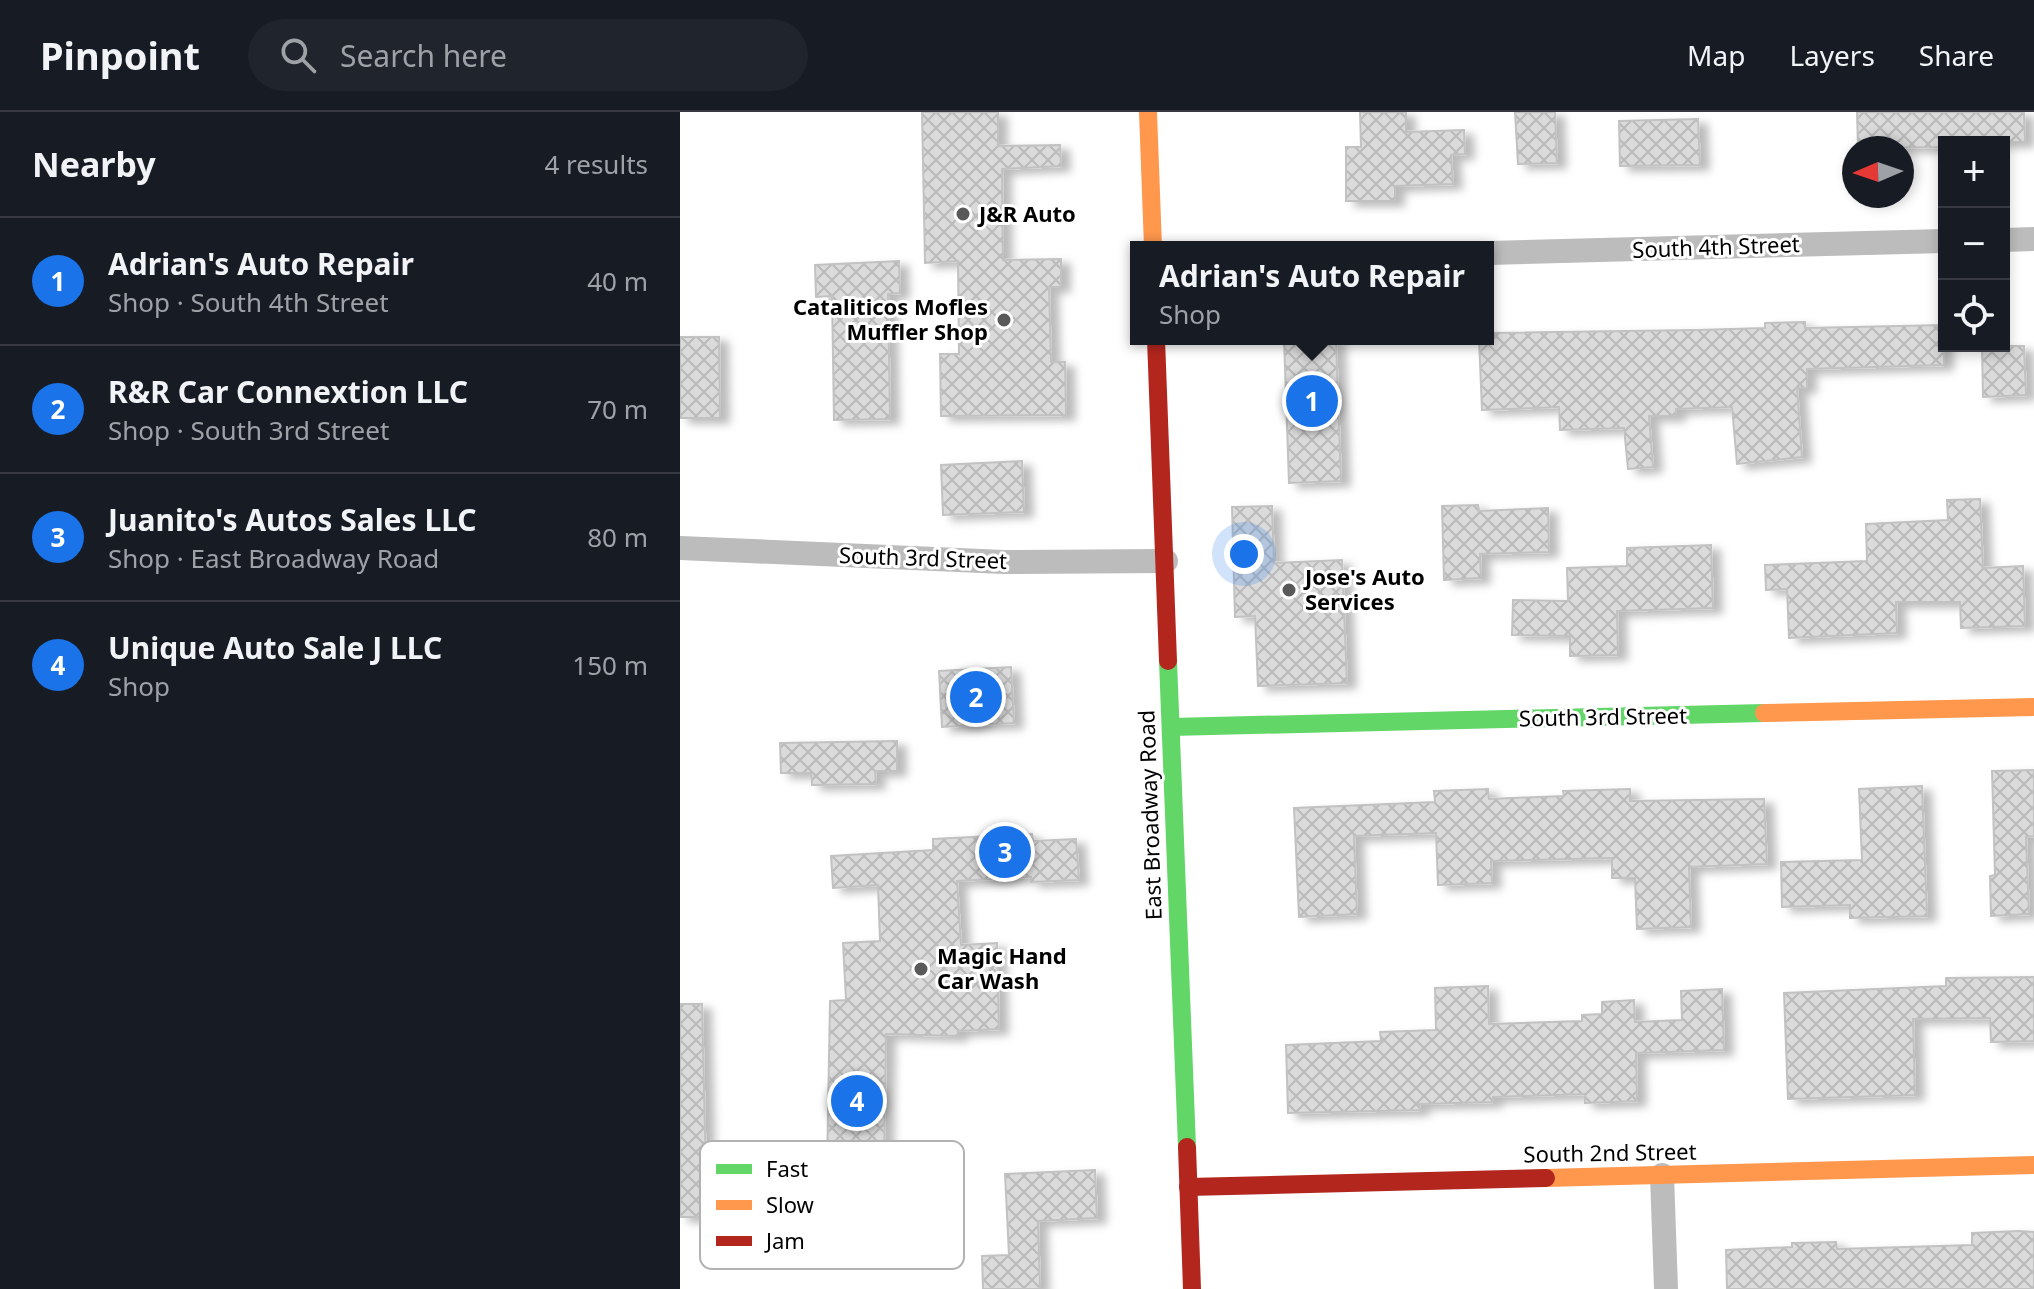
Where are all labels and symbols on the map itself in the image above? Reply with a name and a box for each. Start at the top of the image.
north arrow [1842,136,1914,208]
place label: J&R Auto [977,198,1076,228]
marker: J&R Auto [954,205,972,223]
street label: South 4th Street [1632,228,1800,264]
place label: Cataliticos Mofles Muffler Shop [793,291,988,346]
marker: Cataliticos Mofles Muffler Shop [995,311,1013,329]
pin: 1 [1286,371,1338,431]
your location [1224,534,1264,574]
street label: South 3rd Street [838,539,1008,575]
place label: Jose's Auto Services [1303,561,1425,616]
marker: Jose's Auto Services [1280,581,1298,599]
pin: 2 [950,667,1002,727]
street label: South 3rd Street [1519,700,1687,732]
street label: East Broadway Road [1130,709,1168,921]
pin: 3 [979,822,1031,882]
place label: Magic Hand Car Wash [937,940,1067,995]
marker: Magic Hand Car Wash [912,960,930,978]
pin: 4 [831,1071,883,1131]
street label: South 2nd Street [1523,1135,1697,1169]
legend [700,1141,964,1269]
text: Fast [766,1153,808,1183]
text: Slow [766,1189,815,1219]
text: Jam [764,1225,805,1255]

